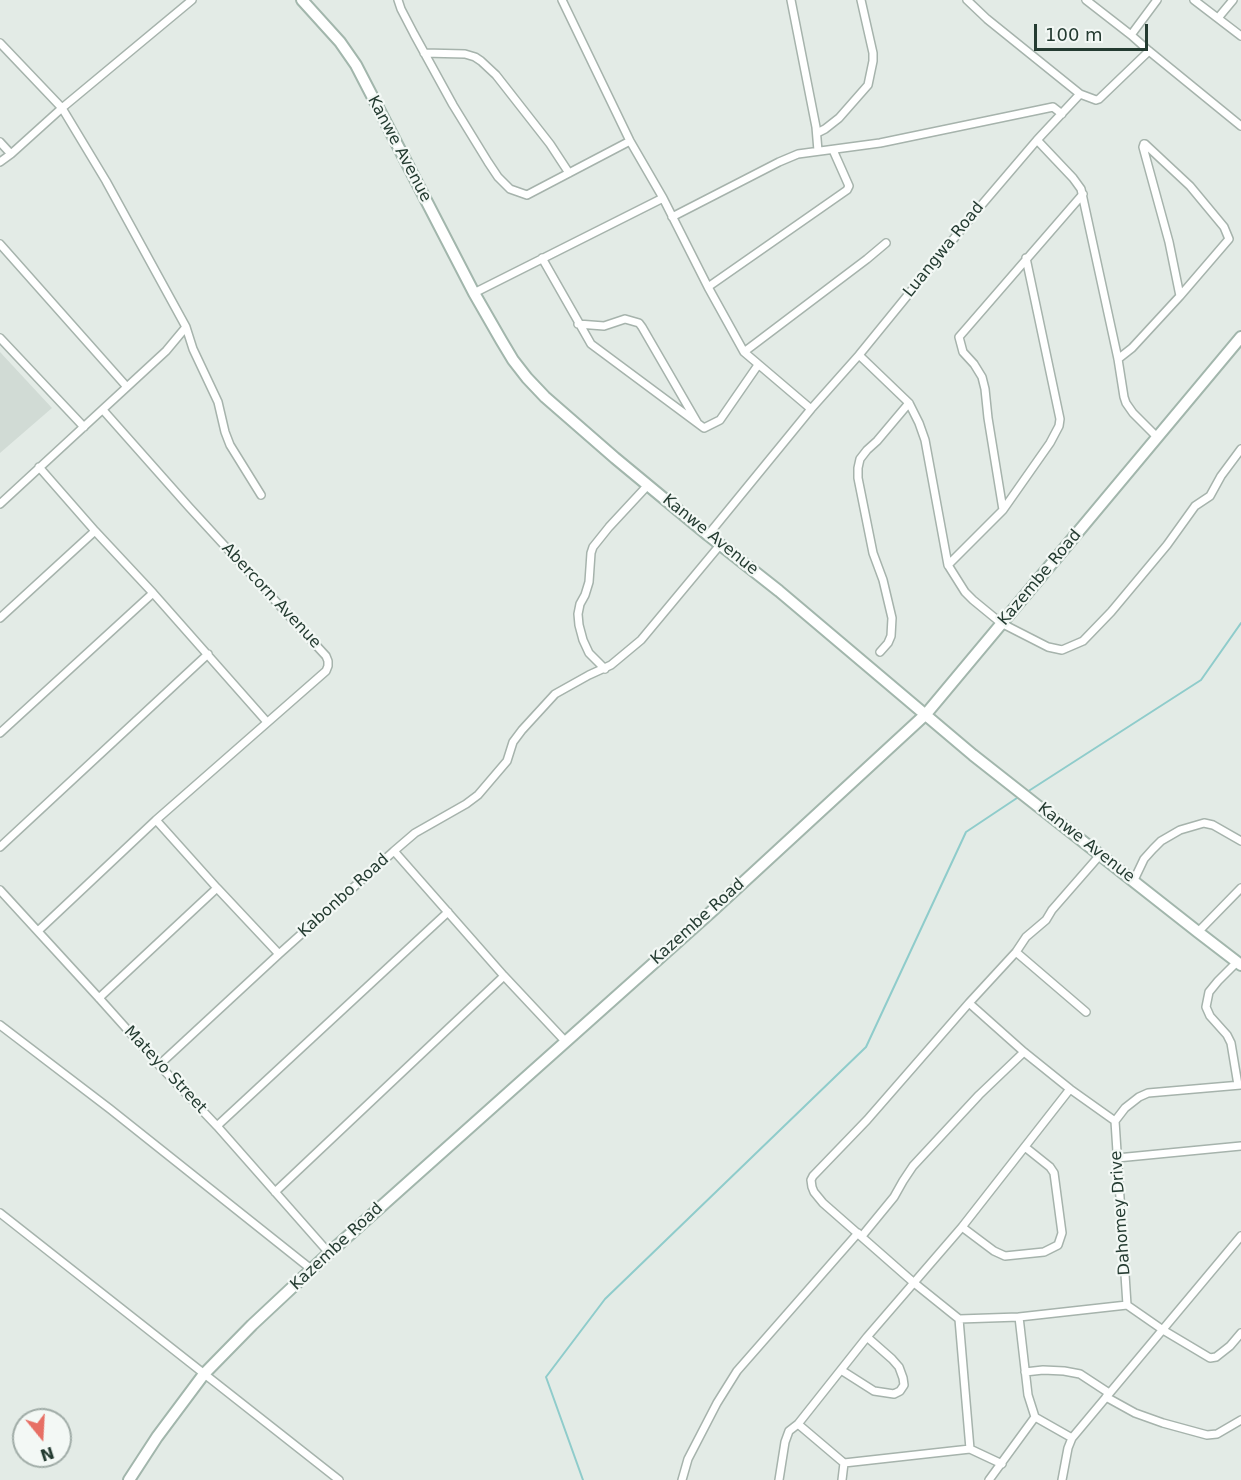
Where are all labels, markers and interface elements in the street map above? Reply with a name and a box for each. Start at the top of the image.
scale bar [1037,12,1151,50]
text: 100 m [1045,24,1103,45]
street label: Kanwe Avenue [363,93,435,205]
street label: Luangwa Road [900,198,988,302]
street label: Kanwe Avenue [658,491,762,579]
street label: Kazembe Road [994,526,1086,630]
street label: Abercorn Avenue [217,539,325,653]
street label: Kanwe Avenue [1034,799,1138,887]
street label: Kabonbo Road [295,850,393,942]
street label: Kazembe Road [647,875,749,969]
street label: Mateyo Street [120,1022,210,1118]
street label: Dahomey Drive [1107,1150,1135,1276]
street label: Kazembe Road [287,1199,387,1295]
north arrow [12,1408,72,1468]
text: N [38,1443,56,1465]

